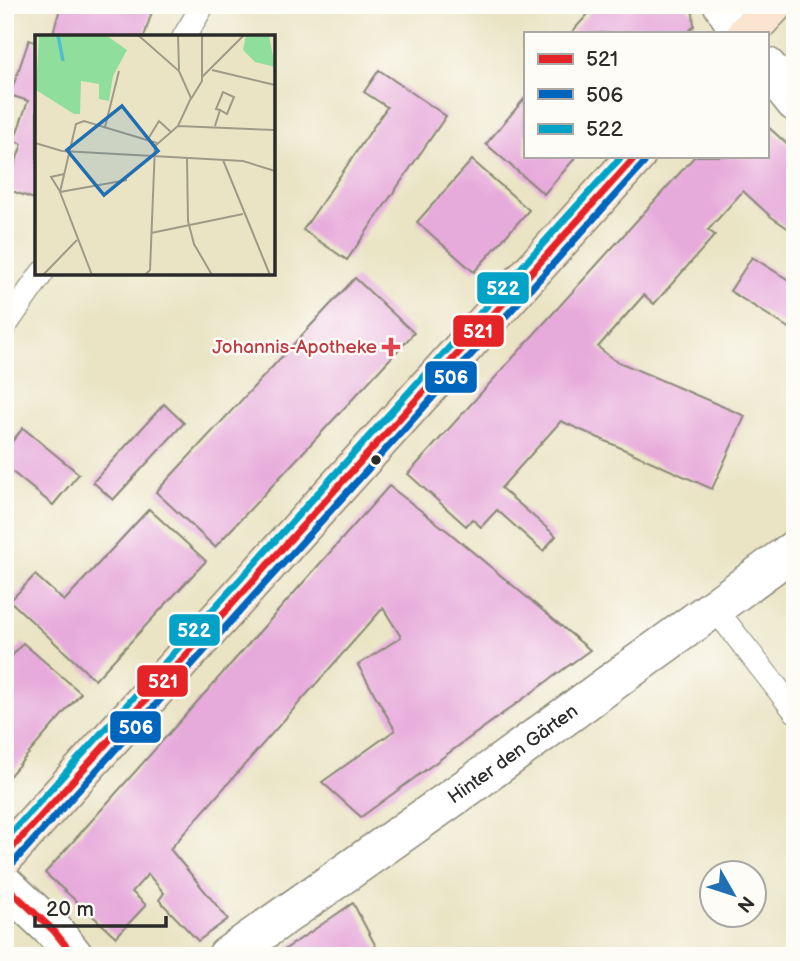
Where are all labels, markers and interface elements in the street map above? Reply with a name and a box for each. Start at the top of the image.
legend [524,32,768,158]
inset map [35,35,275,275]
text: 521 [586,47,618,72]
text: 506 [586,83,623,108]
text: 522 [586,117,623,142]
line badge: 522 [476,271,530,305]
text: 522 [486,278,520,301]
line badge: 521 [452,314,505,348]
text: 521 [463,321,493,344]
place label: Johannis-Apotheke [212,336,377,359]
marker: Johannis-Apotheke [383,339,399,355]
line badge: 506 [424,360,478,394]
text: 506 [434,367,468,390]
unlabelled marker [369,453,383,467]
line badge: 522 [168,613,221,647]
text: 522 [177,620,211,643]
line badge: 521 [136,664,189,698]
text: 521 [148,671,178,694]
street label: Hinter den Gärten [443,699,582,809]
line badge: 506 [109,710,162,744]
text: 506 [119,717,153,740]
north arrow [698,860,768,930]
scale bar [35,884,166,928]
text: N [732,891,758,917]
text: 20 m [46,897,94,922]

